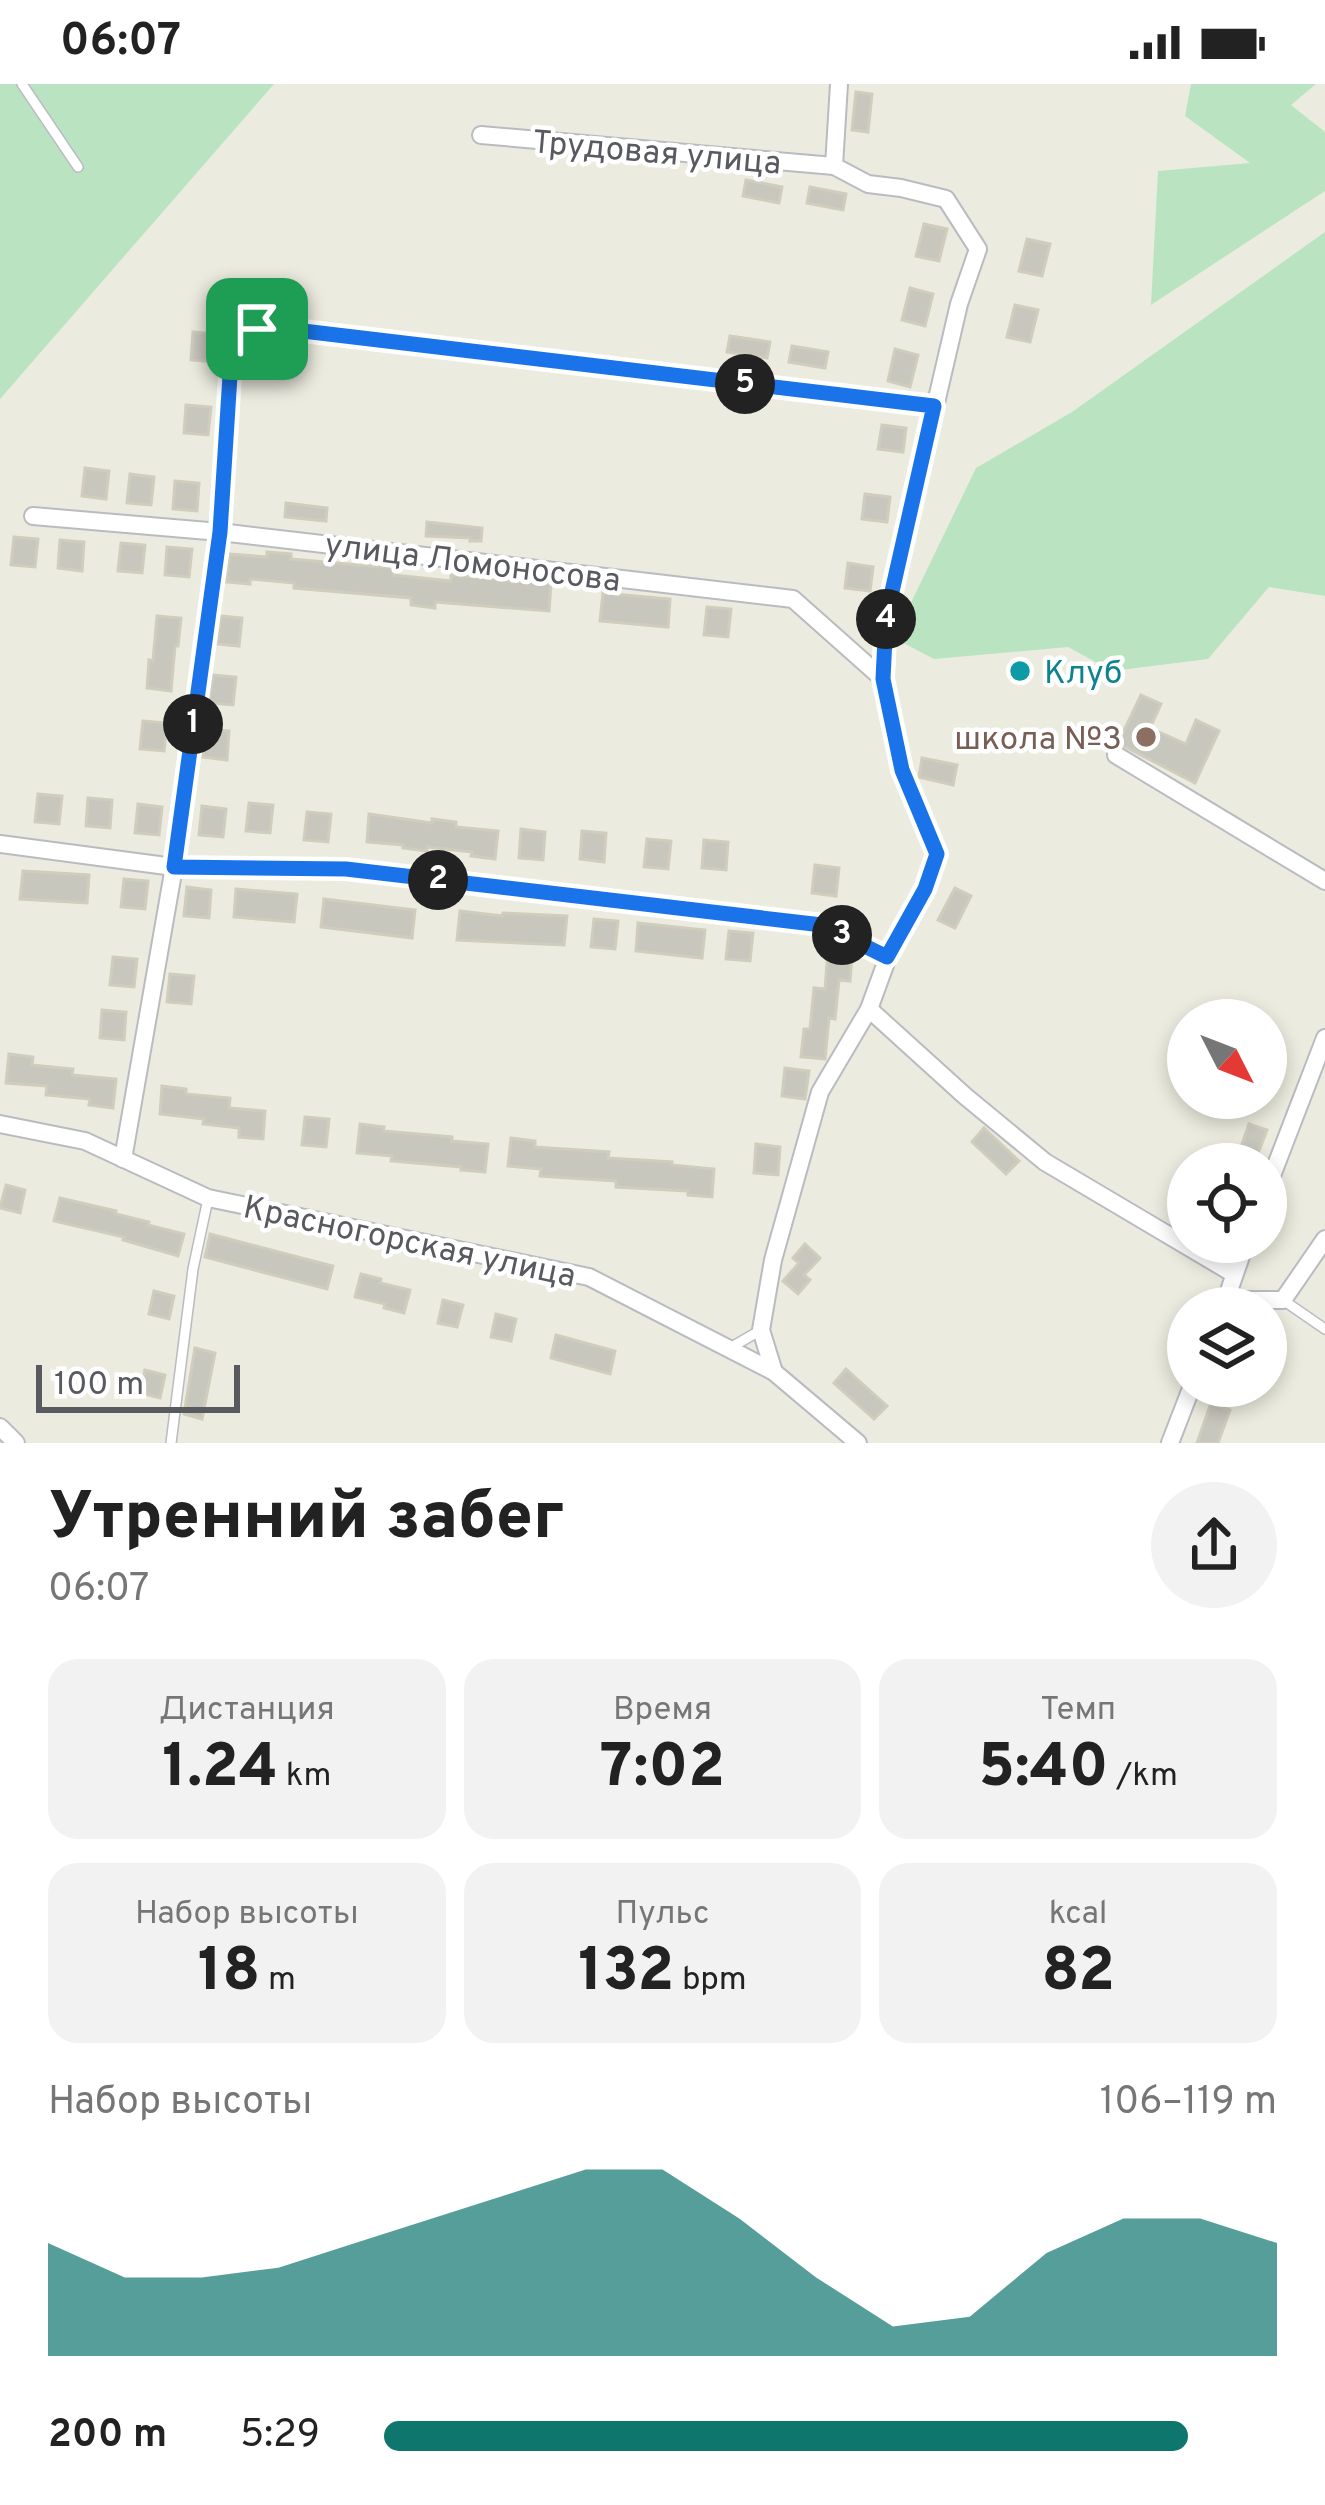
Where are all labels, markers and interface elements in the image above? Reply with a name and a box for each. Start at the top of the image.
text: 06:07 [60,14,181,71]
street label: Трудовая улица [530,123,783,187]
pin [206,278,308,380]
icon: arrive [224,296,290,362]
pin: 5 [715,354,775,414]
text: 5 [735,363,755,405]
street label: улица Ломоносова [322,526,623,604]
pin: 4 [856,589,916,649]
text: 4 [875,598,897,640]
place label: Клуб [1044,654,1122,696]
marker: Клуб [1007,658,1033,684]
pin: 1 [163,694,223,754]
text: 1 [186,703,200,745]
place label: школа №3 [954,720,1122,762]
marker: школа №3 [1133,724,1159,750]
pin: 2 [408,850,468,910]
text: 2 [428,859,448,901]
pin: 3 [812,905,872,965]
text: 3 [832,914,852,956]
north arrow [1167,999,1287,1119]
map controls [1167,999,1287,1407]
button: locate [1167,1143,1287,1263]
street label: Красногорская улица [239,1188,579,1300]
button: layers [1167,1287,1287,1407]
scale bar [36,1359,240,1412]
text: 100 m [54,1365,144,1407]
text: Утренний забег [48,1479,564,1562]
button: share [1151,1482,1277,1608]
text: 06:07 [48,1566,149,1615]
text: Дистанция [159,1690,335,1732]
text: Время [613,1690,712,1732]
text: Темп [1040,1690,1116,1732]
text: 1.24 [162,1732,278,1808]
text: 7:02 [600,1732,725,1808]
text: 5:40 [978,1732,1109,1808]
text: km [278,1756,332,1798]
text: /km [1109,1756,1178,1798]
text: Набор высоты [135,1894,359,1936]
text: Пульс [615,1894,710,1936]
text: kcal [1049,1894,1108,1936]
text: 18 [198,1936,260,2012]
text: 132 [578,1936,674,2012]
text: 82 [1041,1936,1115,2012]
text: m [260,1960,296,2002]
text: bpm [674,1960,747,2002]
text: Набор высоты [48,2079,312,2128]
text: 106–119 m [1100,2079,1277,2128]
text: 200 m [48,2412,167,2461]
text: 5:29 [240,2412,320,2461]

